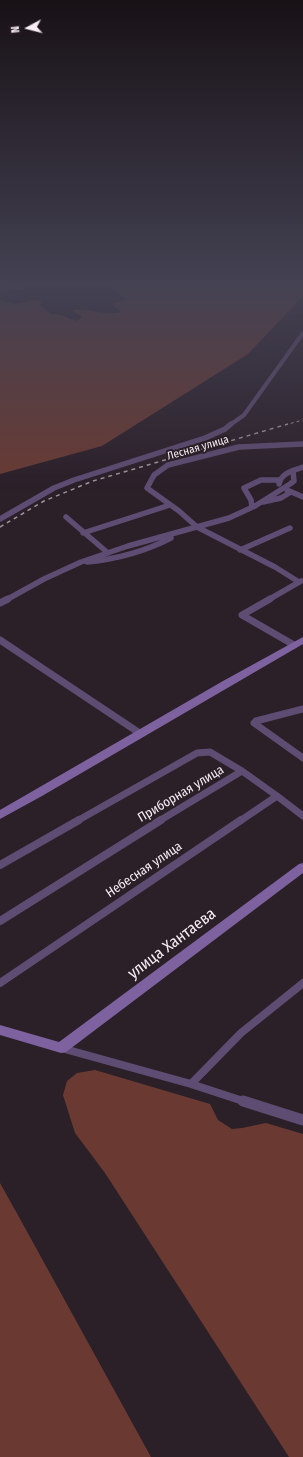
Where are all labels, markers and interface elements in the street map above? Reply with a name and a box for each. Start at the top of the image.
north arrow [8,8,48,48]
text: N [9,25,22,34]
street label: Лесная улица [166,433,230,463]
street label: Приборная улица [135,762,227,826]
street label: Небесная улица [103,839,185,901]
street label: улица Хантаева [124,905,220,983]

